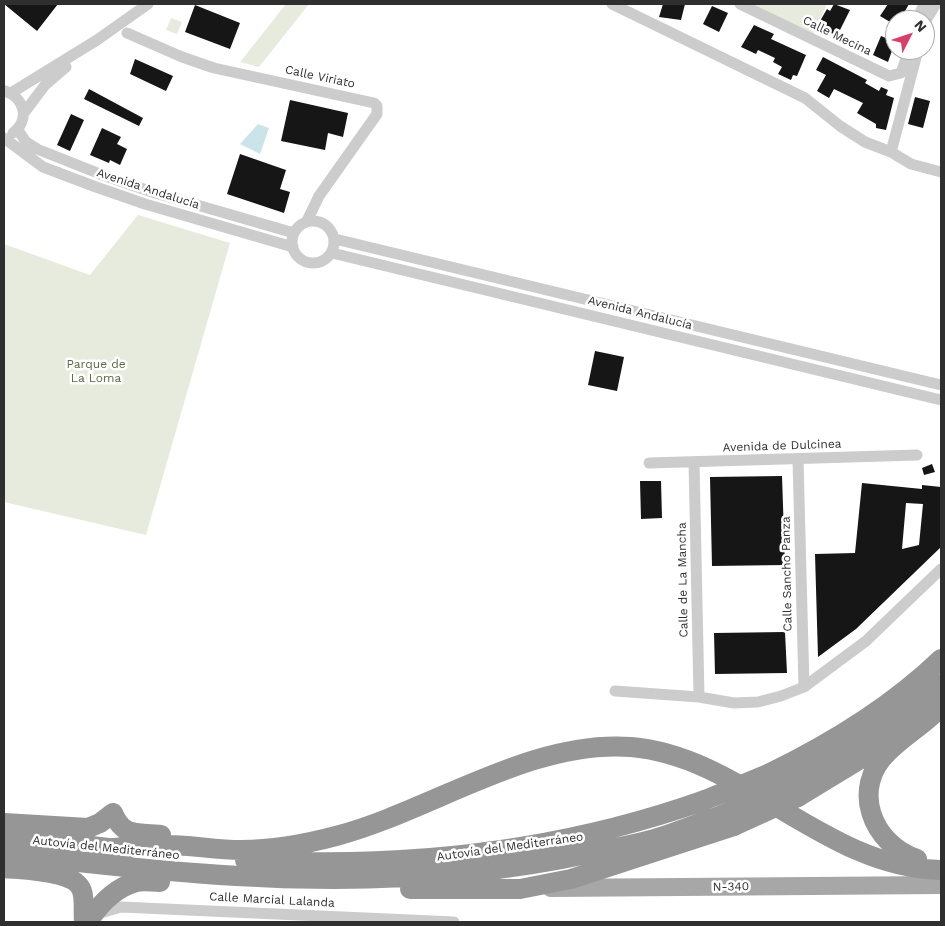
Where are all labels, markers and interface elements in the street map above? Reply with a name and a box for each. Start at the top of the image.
north arrow [885,10,935,60]
street label: Calle Mecina [800,13,874,59]
text: N [911,17,930,35]
street label: Calle Viriato [284,63,356,91]
street label: Avenida Andalucía [95,166,201,212]
street label: Avenida Andalucía [586,293,694,333]
park label: Parque de La Loma [66,357,126,385]
street label: Avenida de Dulcinea [722,437,842,455]
street label: Calle Sancho Panza [779,516,795,632]
street label: Calle de La Mancha [675,522,691,638]
street label: Autovía del Mediterráneo [436,830,584,864]
street label: Autovía del Mediterráneo [32,833,180,863]
street label: N-340 [713,879,749,895]
street label: Calle Marcial Lalanda [209,890,335,910]

